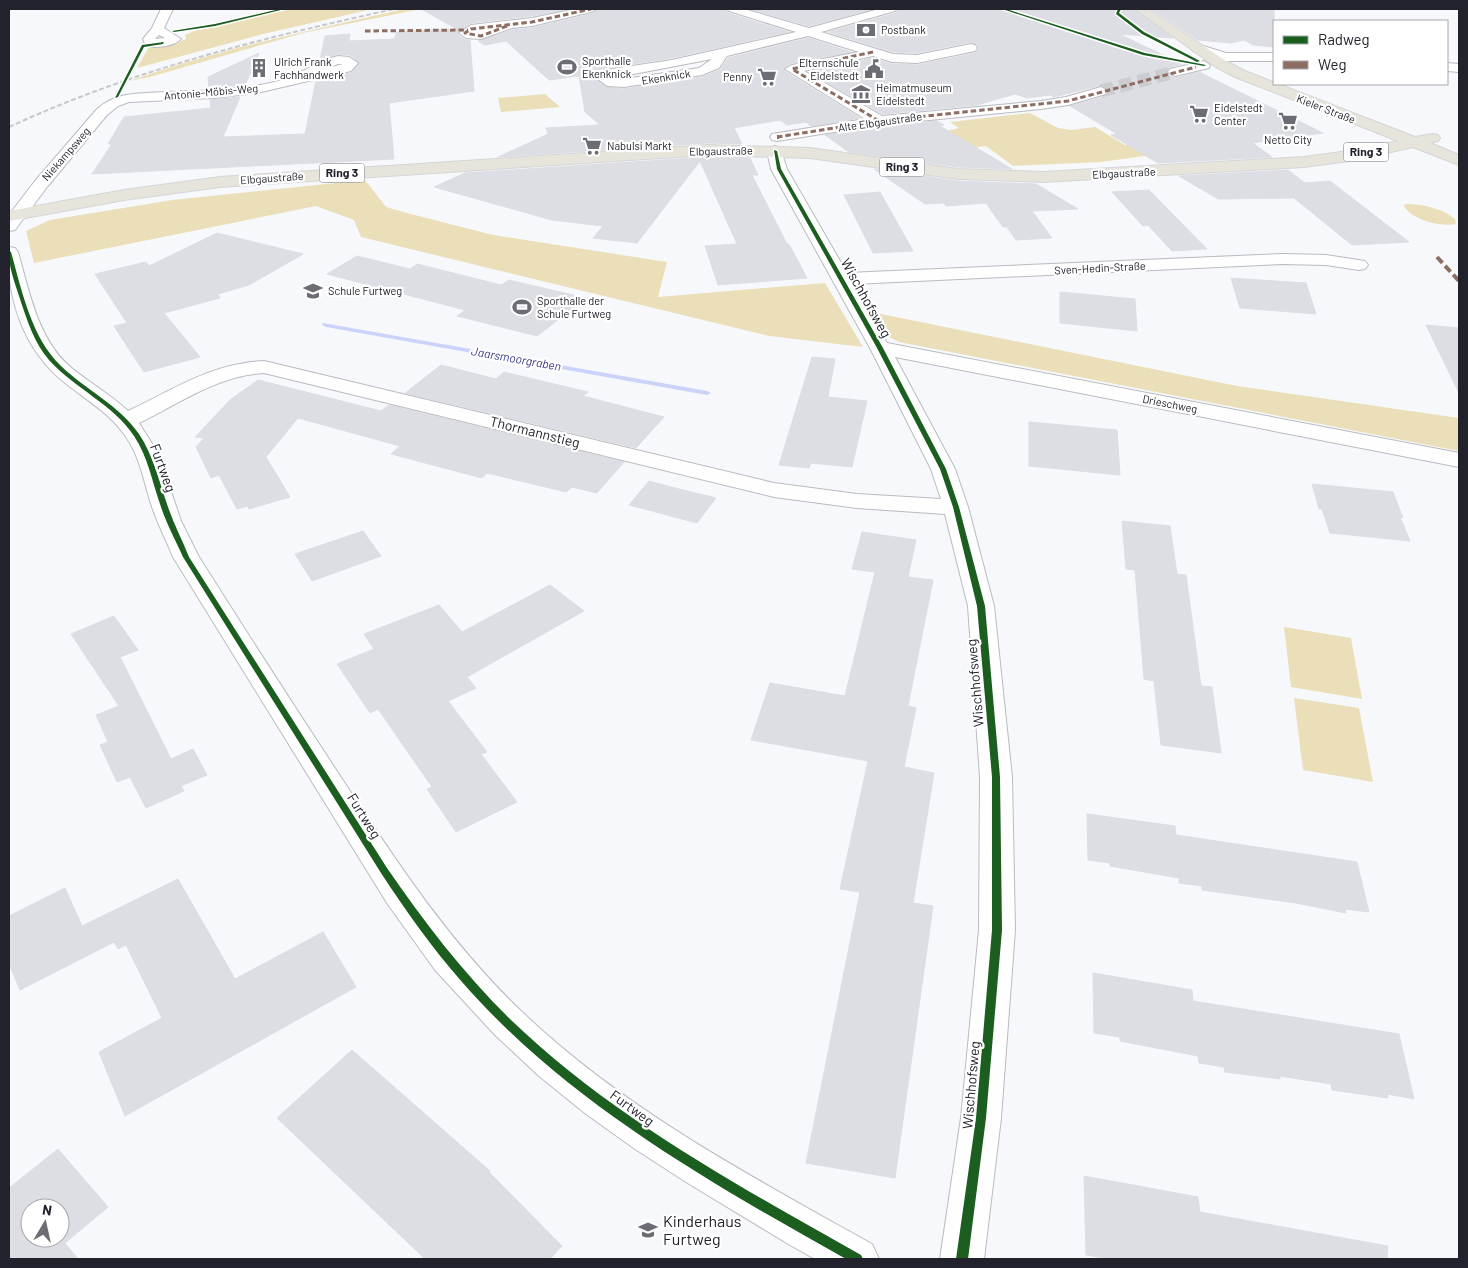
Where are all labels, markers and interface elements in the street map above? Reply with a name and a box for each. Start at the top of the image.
bank icon: Postbank [855,19,877,41]
legend [1273,20,1448,85]
place label: Postbank [881,23,926,36]
text: Radweg [1318,30,1370,48]
place label: Sporthalle Ekenknick [582,54,632,80]
place label: Ulrich Frank Fachhandwerk [274,55,344,81]
text: Weg [1318,55,1346,73]
sports icon: Sporthalle Ekenknick [556,56,578,78]
place label: Elternschule Eidelstedt [799,56,859,82]
building icon: Ulrich Frank Fachhandwerk [248,57,270,79]
public building icon: Elternschule Eidelstedt [863,58,885,80]
street label: Ekenknick [641,66,692,87]
supermarket icon: Penny [756,66,778,88]
place label: Penny [723,70,752,83]
street label: Antonie-Möbis-Weg [163,81,259,102]
place label: Heimatmuseum Eidelstedt [876,81,952,107]
museum icon: Heimatmuseum Eidelstedt [850,83,872,105]
street label: Kieler Straße [1295,91,1358,126]
place label: Eidelstedt Center [1214,101,1263,127]
supermarket icon: Eidelstedt Center [1188,103,1210,125]
street label: Alte Elbgaustraße [837,109,923,134]
supermarket icon: Netto City [1277,110,1299,132]
street label: Niekampsweg [39,124,92,183]
place label: Netto City [1264,133,1312,146]
supermarket icon: Nabulsi Markt [581,135,603,157]
place label: Nabulsi Markt [607,139,672,152]
road number: Ring 3 [1344,142,1388,162]
street label: Elbgaustraße [689,143,753,158]
road number: Ring 3 [880,158,924,176]
road number: Ring 3 [320,164,364,182]
street label: Elbgaustraße [1092,164,1156,181]
street label: Elbgaustraße [240,169,304,186]
street label: Wischhofsweg [838,255,895,340]
street label: Sven-Hedin-Straße [1054,259,1146,276]
school or university icon: Schule Furtweg [302,280,324,302]
place label: Schule Furtweg [328,284,402,297]
place label: Sporthalle der Schule Furtweg [537,294,611,320]
sports icon: Sporthalle der Schule Furtweg [511,296,533,318]
water label: Jaarsmoorgraben [470,343,562,373]
street label: Drieschweg [1142,392,1199,415]
street label: Thormannstieg [488,412,582,451]
street label: Furtweg [147,441,180,494]
street label: Wischhofsweg [962,638,987,728]
street label: Furtweg [344,790,385,842]
street label: Wischhofsweg [958,1040,983,1130]
street label: Furtweg [607,1086,658,1129]
north arrow [20,1198,70,1248]
text: N [41,1201,53,1219]
place label: Kinderhaus Furtweg [663,1211,742,1248]
school or university icon: Kinderhaus Furtweg [637,1219,659,1241]

